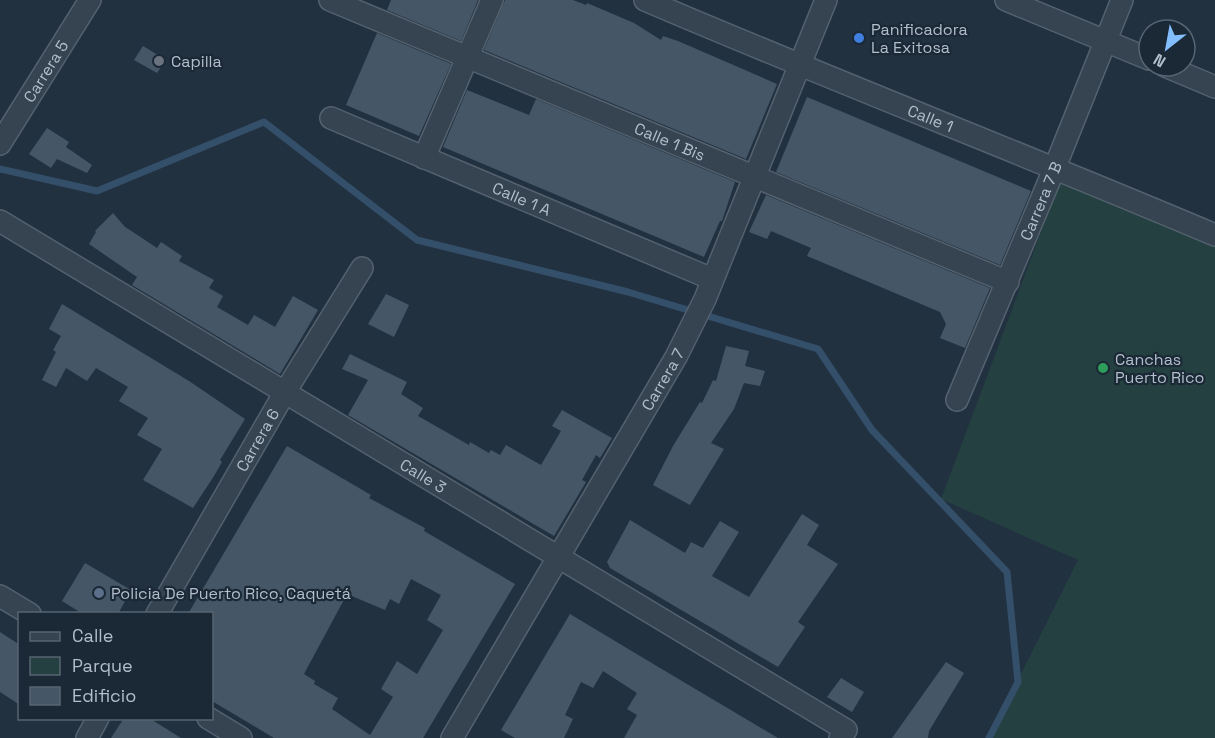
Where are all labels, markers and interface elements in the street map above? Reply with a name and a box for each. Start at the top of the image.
north arrow [1137,18,1197,78]
place label: Panificadora La Exitosa [871,19,968,58]
marker: Panificadora La Exitosa [852,31,866,45]
street label: Carrera 5 [18,36,73,106]
text: N [1150,49,1170,72]
place label: Capilla [171,51,222,72]
marker: Capilla [152,54,166,68]
street label: Calle 1 [905,99,957,137]
street label: Calle 1 Bis [631,117,708,165]
street label: Carrera 7 B [1015,158,1067,243]
street label: Calle 1 A [489,177,554,220]
street label: Carrera 7 [636,345,689,414]
place label: Canchas Puerto Rico [1115,349,1204,388]
marker: Canchas Puerto Rico [1096,361,1110,375]
street label: Carrera 6 [231,404,284,475]
street label: Calle 3 [396,454,450,498]
place label: Policia De Puerto Rico, Caquetá [111,583,351,604]
marker: Policia De Puerto Rico, Caquetá [92,586,106,600]
legend [18,612,213,720]
text: Calle [72,624,113,647]
text: Parque [72,654,133,677]
text: Edificio [72,684,136,707]

